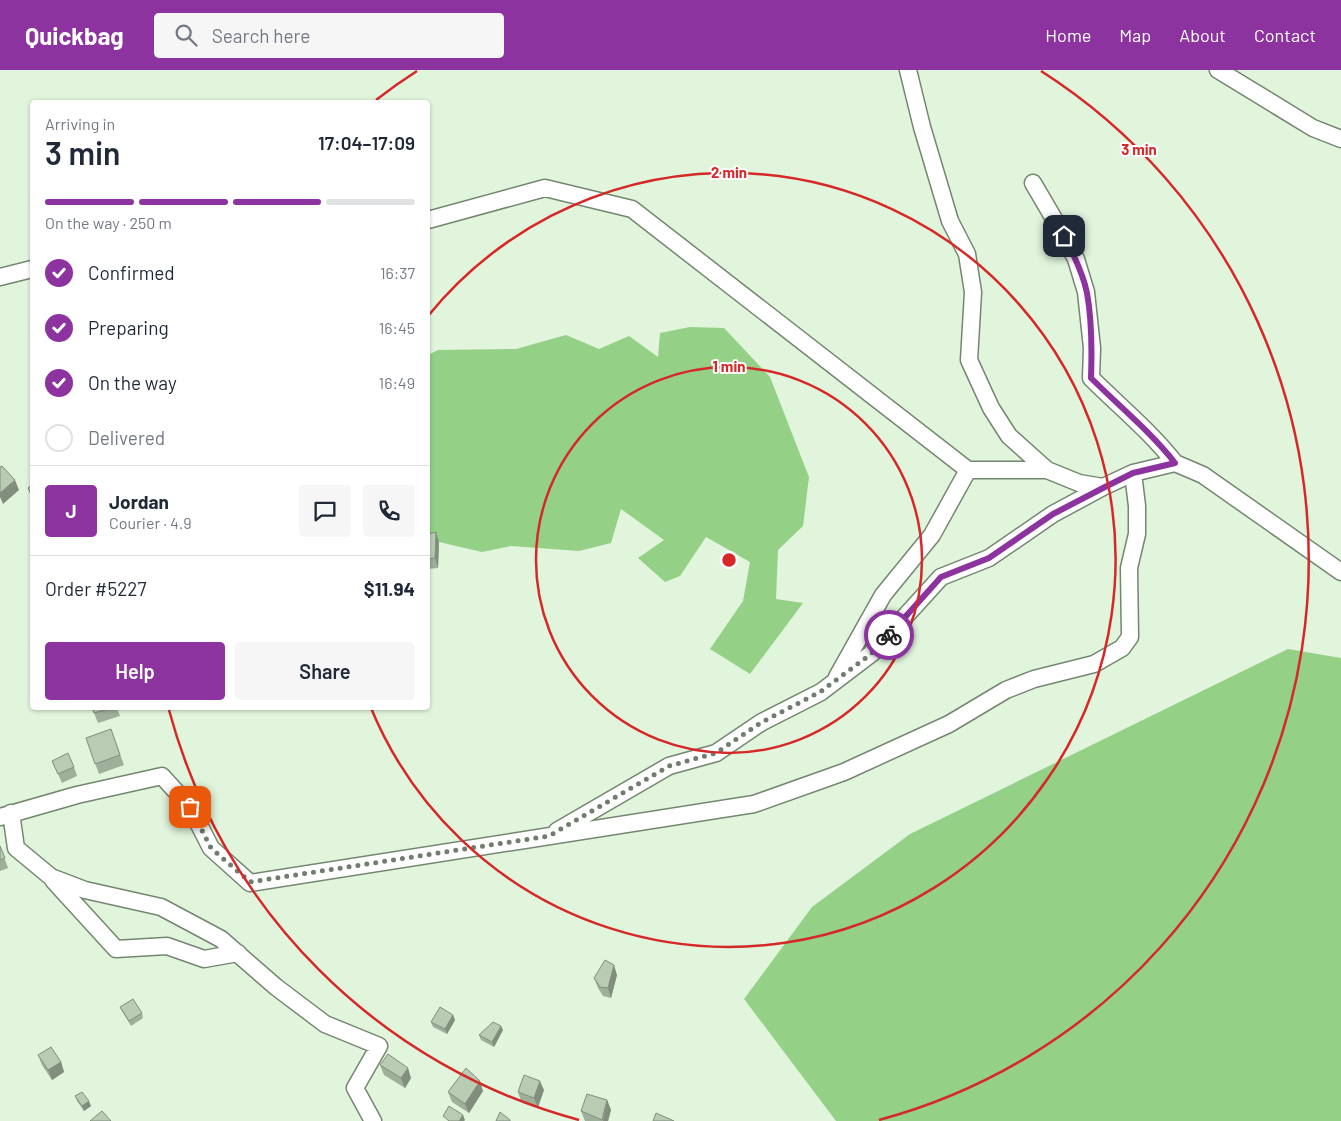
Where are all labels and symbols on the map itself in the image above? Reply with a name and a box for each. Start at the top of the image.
text: 3 min [1121,140,1157,158]
text: 2 min [711,163,747,181]
pin [1043,215,1085,257]
text: 1 min [713,357,745,375]
centre of rings [720,551,738,569]
courier [864,610,914,660]
pin [169,786,211,828]

